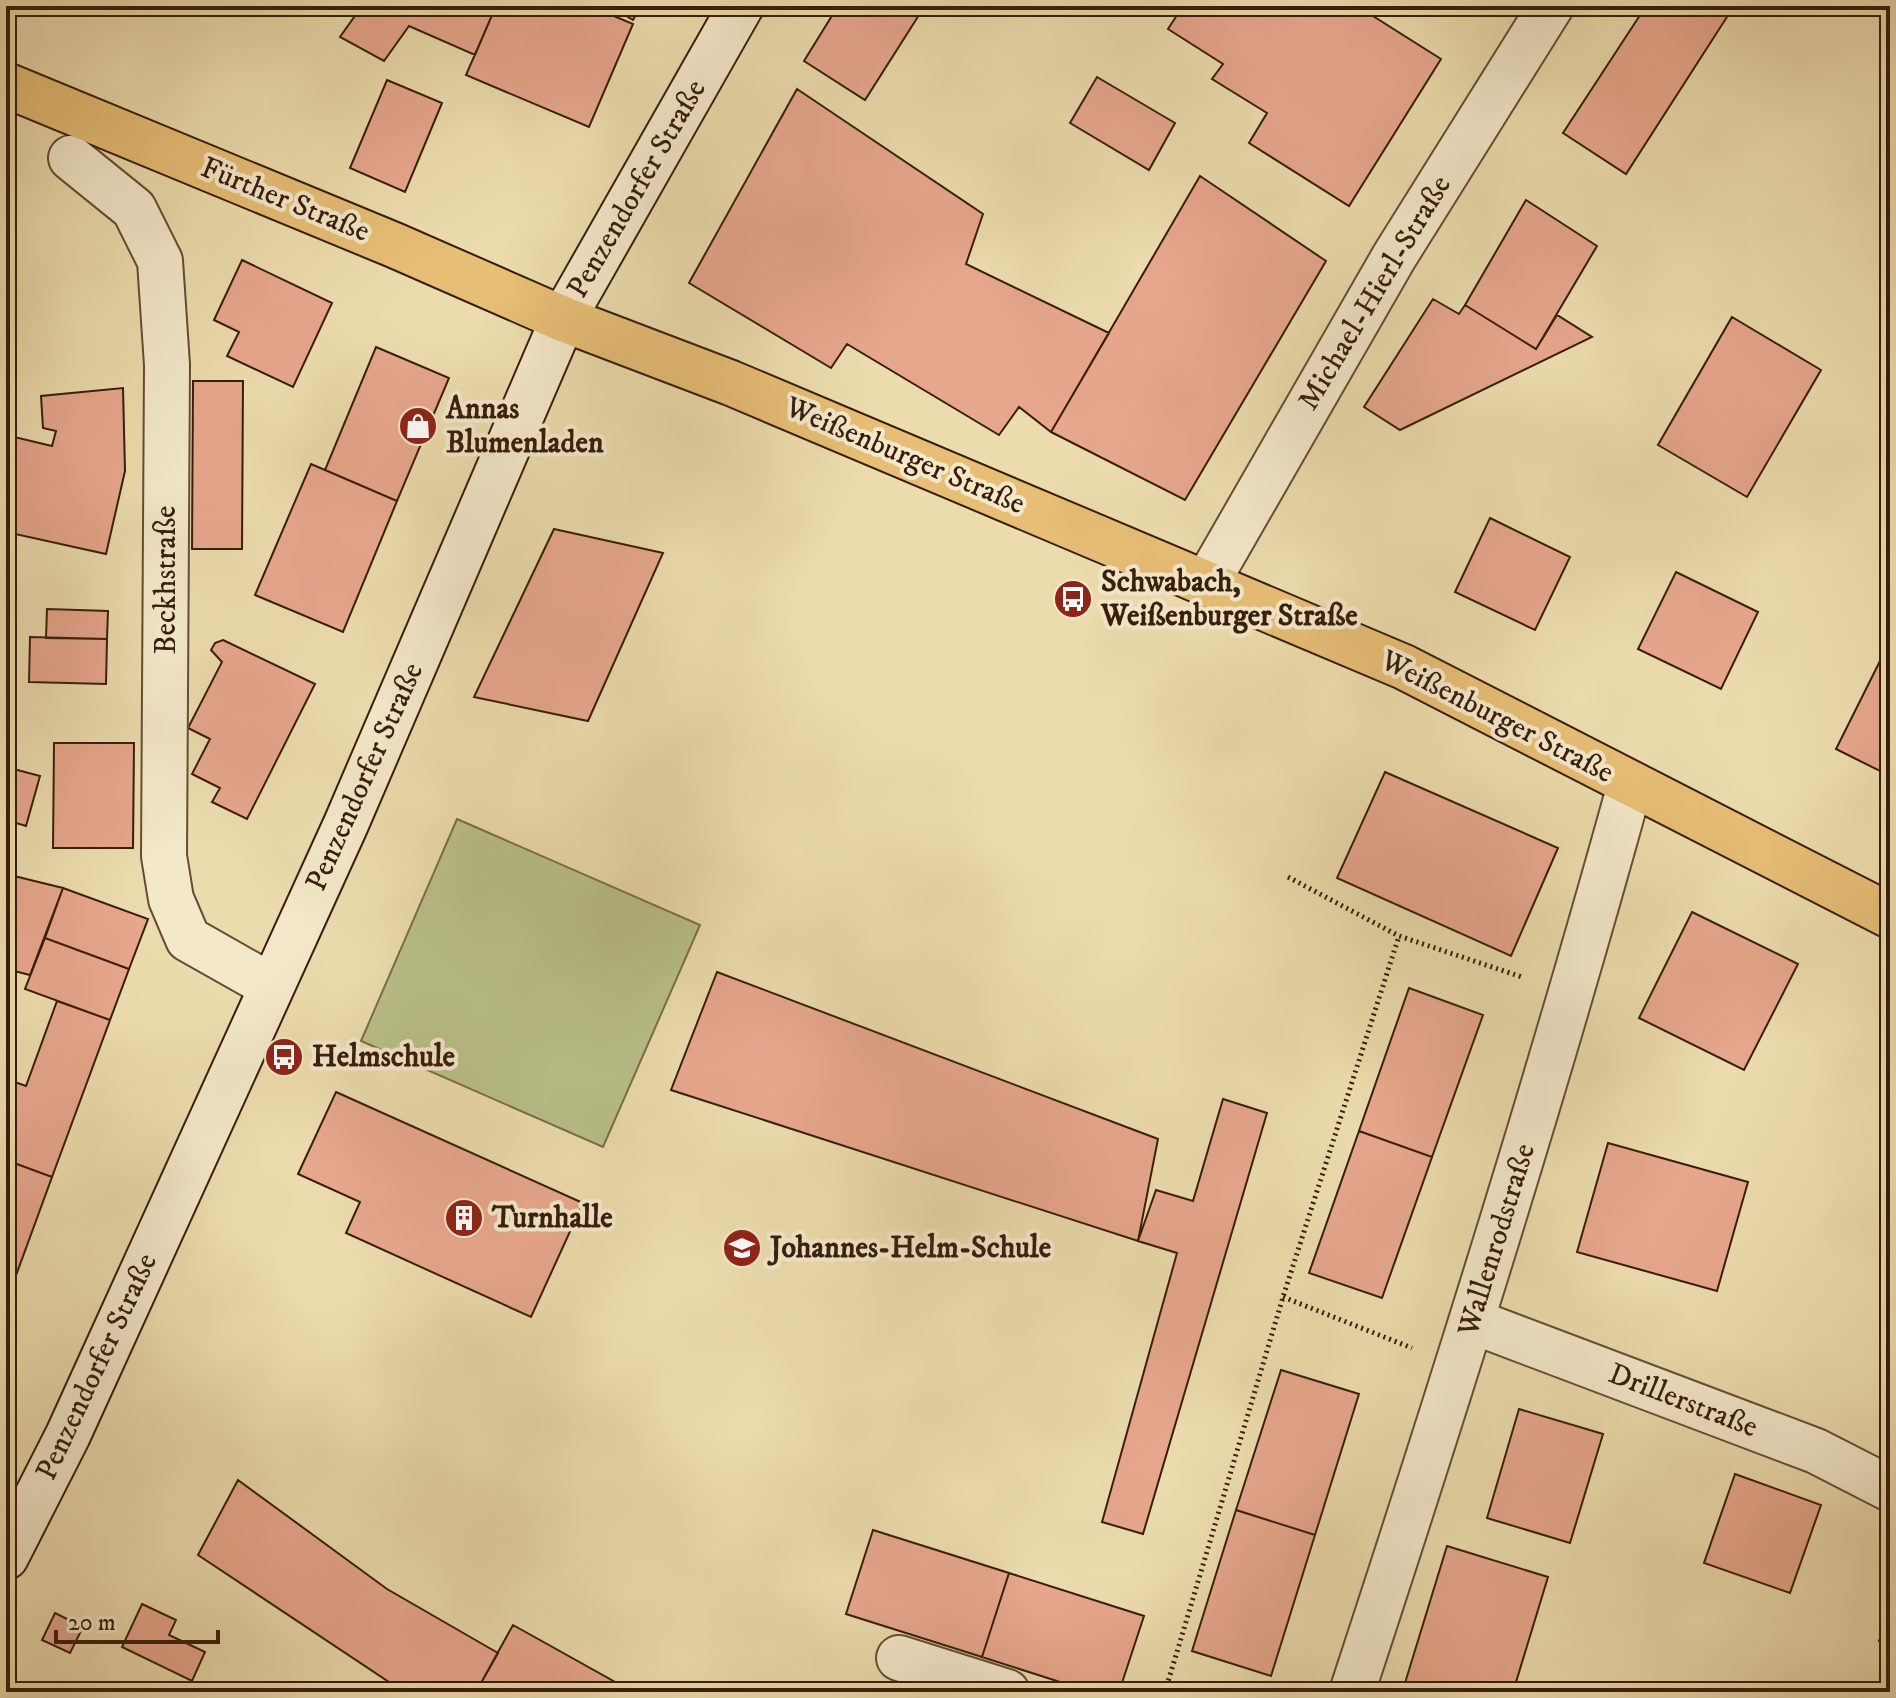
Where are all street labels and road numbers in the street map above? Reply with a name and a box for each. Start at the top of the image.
street label: Penzendorfer Straße [559,73,715,305]
street label: Fürther Straße [195,149,375,251]
street label: Michael-Hierl-Straße [1290,169,1460,417]
street label: Weißenburger Straße [779,388,1030,523]
street label: Beckhstraße [148,505,185,655]
street label: Weißenburger Straße [1373,642,1620,792]
street label: Penzendorfer Straße [298,657,432,897]
street label: Wallenrodstraße [1450,1139,1544,1342]
street label: Penzendorfer Straße [28,1248,166,1486]
street label: Drillerstraße [1603,1356,1763,1446]

